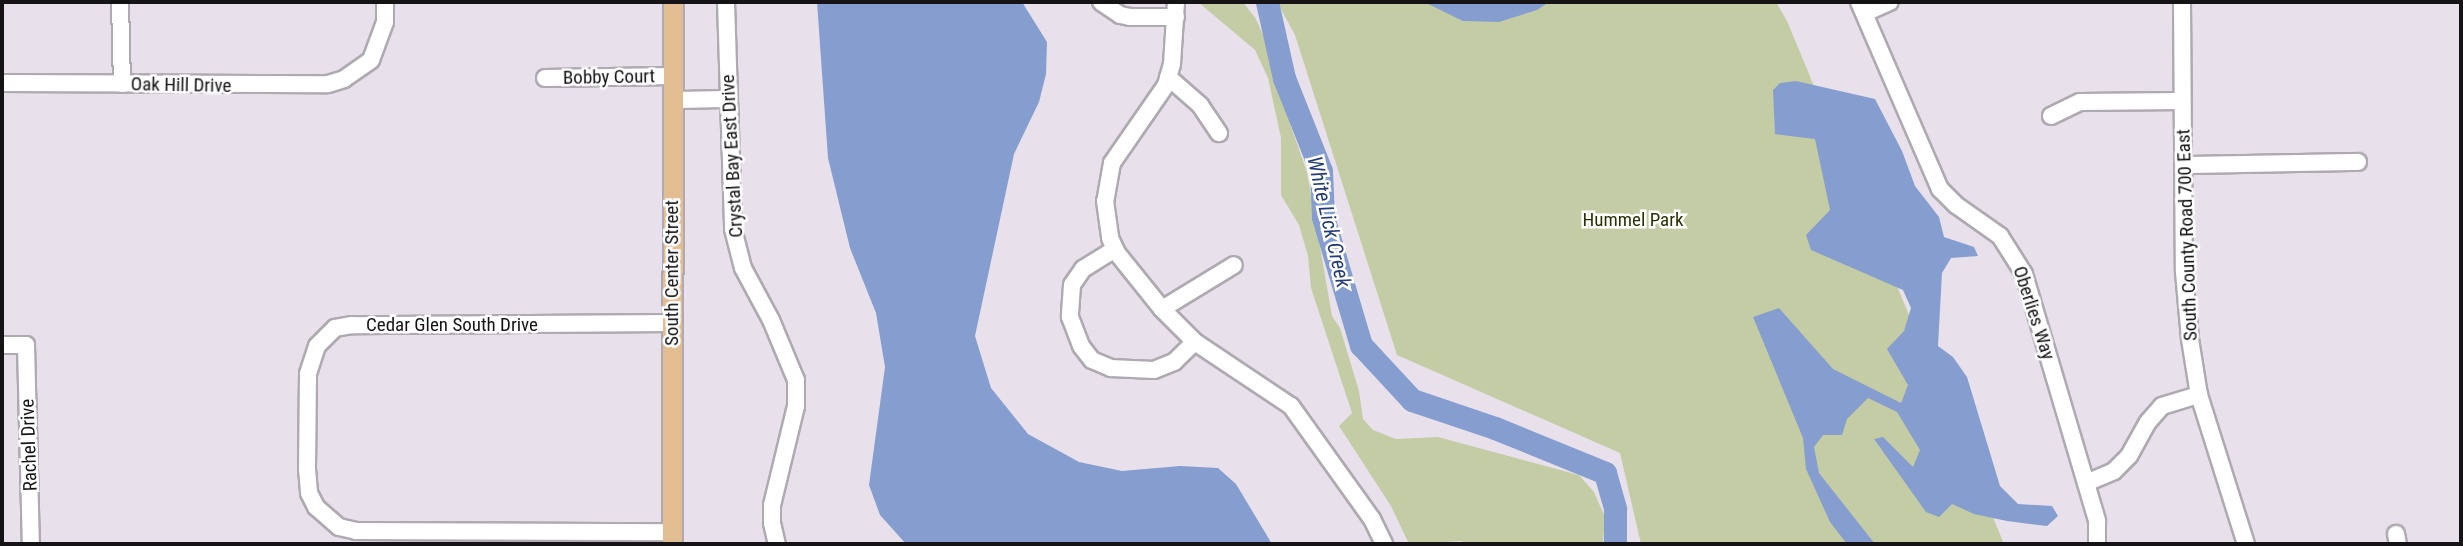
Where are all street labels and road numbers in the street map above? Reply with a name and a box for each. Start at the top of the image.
street label: Bobby Court [563,65,655,89]
street label: Oak Hill Drive [131,73,231,97]
street label: Crystal Bay East Drive [716,74,748,238]
street label: South County Road 700 East [2172,129,2202,341]
street label: South Center Street [661,200,683,346]
street label: Oberlies Way [2008,263,2060,363]
street label: Cedar Glen South Drive [366,314,538,336]
street label: Rachel Drive [16,398,42,492]

